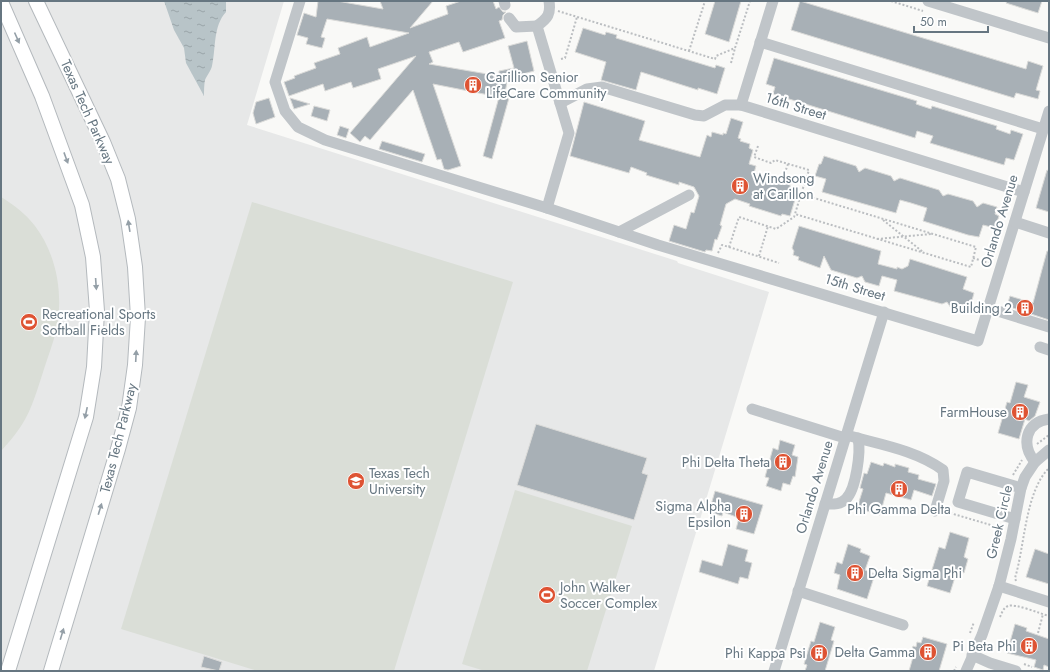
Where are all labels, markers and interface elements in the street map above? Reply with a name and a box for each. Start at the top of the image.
scale bar [914,8,988,34]
text: 50 m [920,13,947,31]
one-way arrow [14,32,20,44]
street label: Texas Tech Parkway [56,56,120,168]
place label: Carillion Senior LifeCare Community [486,67,607,103]
building icon: Carillion Senior LifeCare Community [463,75,483,95]
street label: 16th Street [763,87,830,125]
one-way arrow [63,152,69,164]
place label: Windsong at Carillon [753,168,814,204]
street label: Orlando Avenue [975,172,1023,270]
building icon: Windsong at Carillon [730,176,750,196]
one-way arrow [126,220,132,233]
street label: 15th Street [822,268,888,306]
one-way arrow [92,278,99,290]
place label: Building 2 [951,298,1012,318]
building icon: Building 2 [1015,298,1035,318]
place label: Recreational Sports Softball Fields [42,304,156,340]
sports icon: Recreational Sports Softball Fields [19,312,39,332]
one-way arrow [133,349,139,362]
street label: Texas Tech Parkway [95,380,142,495]
place label: FarmHouse [940,402,1007,422]
building icon: FarmHouse [1010,402,1030,422]
one-way arrow [83,407,89,419]
street label: Orlando Avenue [790,438,838,536]
place label: Phi Delta Theta [682,452,770,472]
building icon: Phi Delta Theta [773,452,793,472]
place label: Texas Tech University [369,463,430,499]
school or university icon: Texas Tech University [346,471,366,491]
building icon: Phi Gamma Delta [889,479,909,499]
street label: Greek Circle [981,483,1017,561]
place label: Sigma Alpha Epsilon [655,496,731,532]
place label: Phi Gamma Delta [847,499,951,519]
one-way arrow [97,503,103,515]
building icon: Sigma Alpha Epsilon [734,504,754,524]
building icon: Delta Sigma Phi [845,563,865,583]
place label: Delta Sigma Phi [868,563,962,583]
place label: John Walker Soccer Complex [558,577,657,613]
sports icon: John Walker Soccer Complex [537,585,557,605]
one-way arrow [59,627,65,639]
place label: Pi Beta Phi [953,636,1016,656]
building icon: Pi Beta Phi [1019,636,1039,656]
place label: Delta Gamma [835,642,915,662]
building icon: Delta Gamma [918,642,938,662]
place label: Phi Kappa Psi [725,643,806,663]
building icon: Phi Kappa Psi [809,643,829,663]

